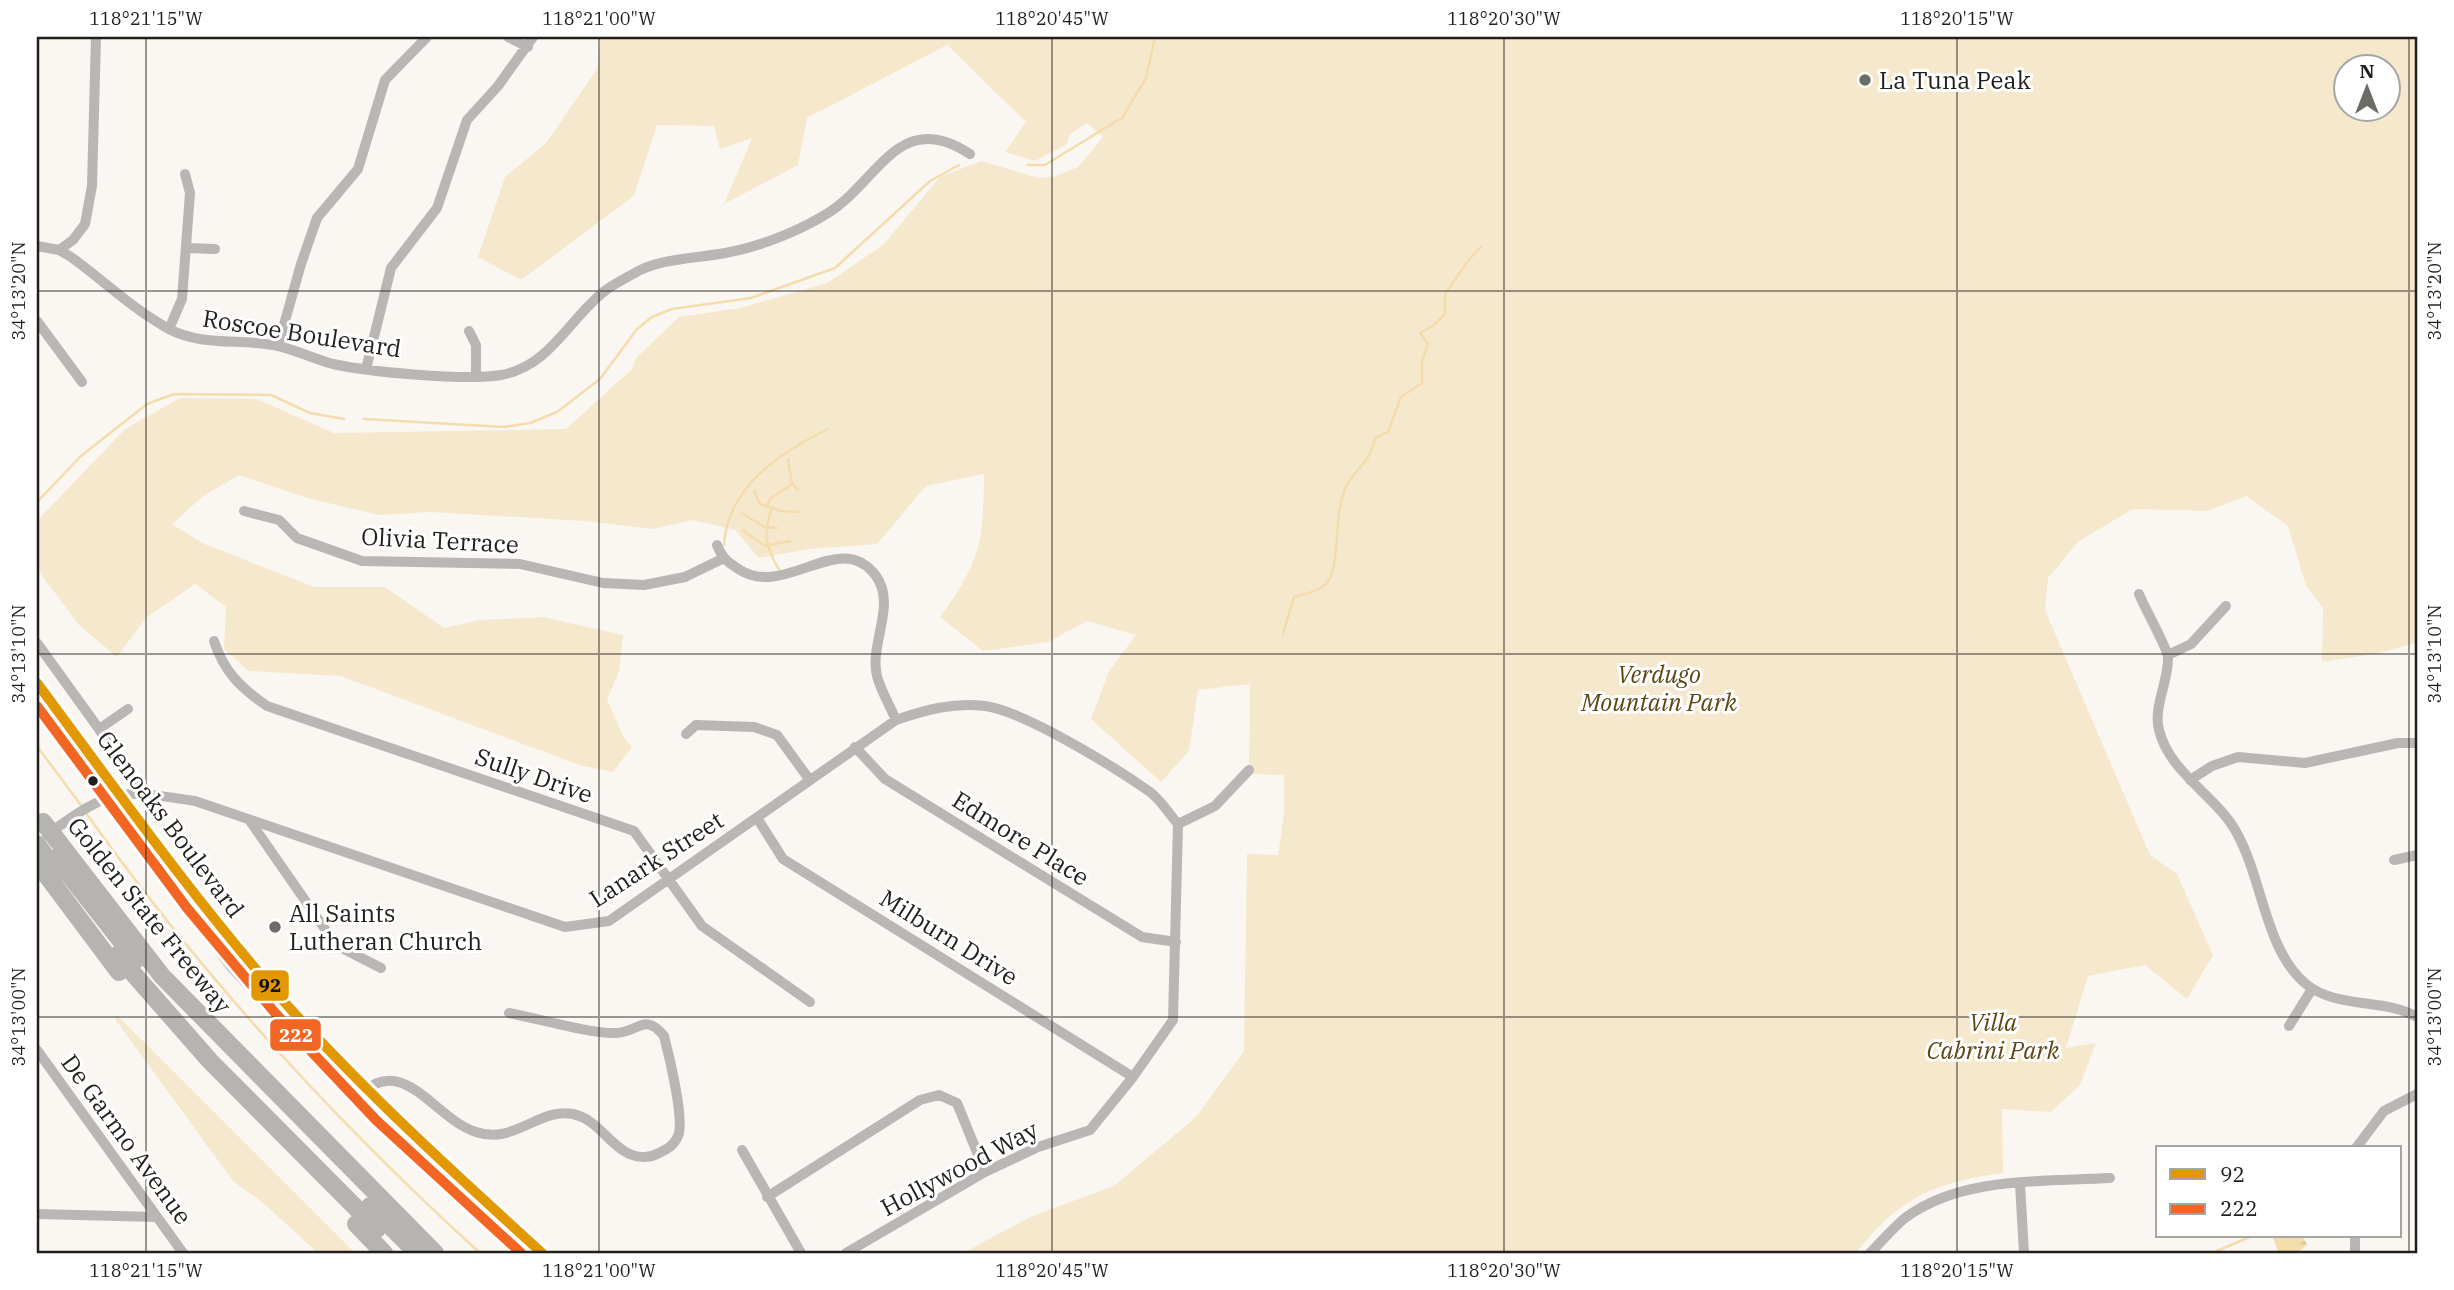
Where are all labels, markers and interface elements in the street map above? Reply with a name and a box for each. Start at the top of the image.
text: 118°21'15"W [89,7,203,30]
text: 118°21'00"W [542,7,656,30]
text: 118°20'45"W [995,7,1109,30]
text: 118°20'30"W [1447,7,1561,30]
text: 118°20'15"W [1900,7,2014,30]
north arrow [2332,52,2402,122]
text: N [2359,59,2375,83]
place label: La Tuna Peak [1879,64,2031,96]
marker: La Tuna Peak [1857,72,1873,88]
text: 34°13'20"N [7,242,30,341]
text: 34°13'20"N [2423,242,2446,341]
street label: Roscoe Boulevard [200,301,404,365]
street label: Olivia Terrace [360,520,520,560]
text: 34°13'10"N [7,605,30,704]
text: 34°13'10"N [2423,605,2446,704]
park label: Verdugo Mountain Park [1580,658,1737,718]
street label: Glenoaks Boulevard [90,724,252,924]
street label: Sully Drive [471,740,597,810]
unlabelled marker [86,774,100,788]
street label: Edmore Place [947,783,1095,893]
street label: Lanark Street [583,804,729,914]
street label: Golden State Freeway [61,810,239,1020]
street label: Milburn Drive [874,882,1024,992]
place label: All Saints Lutheran Church [289,897,482,957]
marker: All Saints Lutheran Church [267,919,283,935]
text: 34°13'00"N [7,968,30,1067]
text: 34°13'00"N [2423,968,2446,1067]
line badge: 92 [250,969,290,1002]
text: 92 [259,973,281,997]
park label: Villa Cabrini Park [1926,1006,2060,1066]
line badge: 222 [269,1018,322,1052]
text: 222 [279,1023,313,1047]
street label: De Garmo Avenue [54,1047,200,1231]
street label: Hollywood Way [875,1113,1043,1223]
legend [2156,1146,2402,1238]
text: 92 [2220,1160,2245,1188]
text: 222 [2220,1194,2258,1222]
text: 118°21'15"W [89,1259,203,1282]
text: 118°21'00"W [542,1259,656,1282]
text: 118°20'45"W [995,1259,1109,1282]
text: 118°20'30"W [1447,1259,1561,1282]
text: 118°20'15"W [1900,1259,2014,1282]

